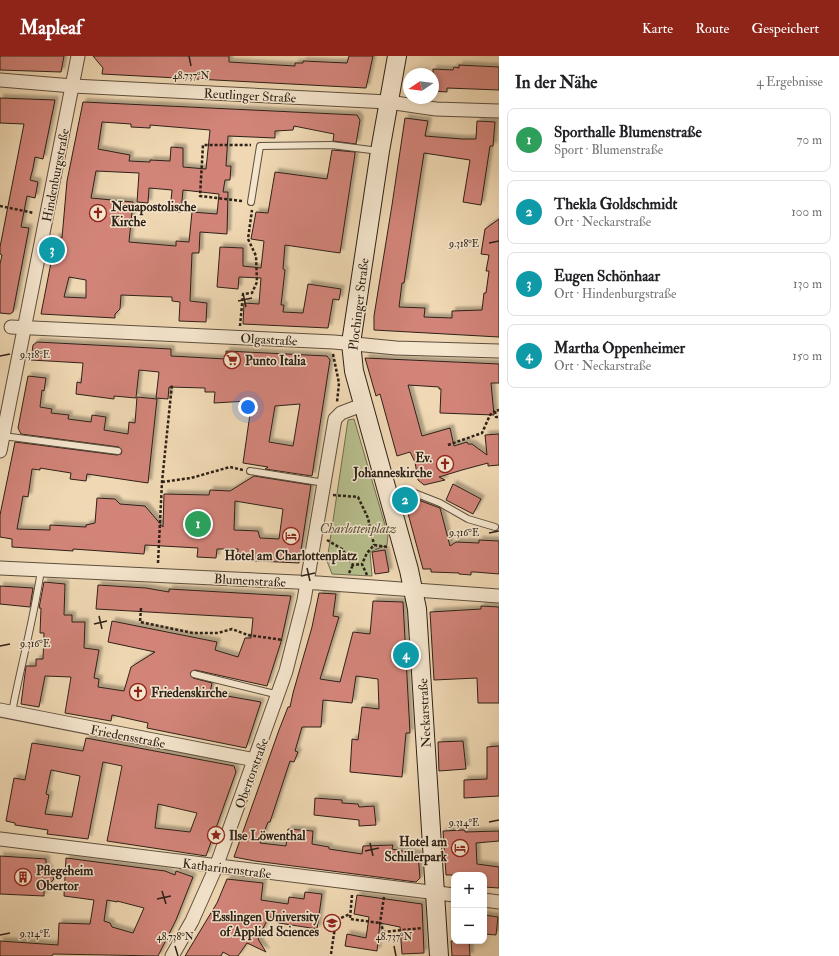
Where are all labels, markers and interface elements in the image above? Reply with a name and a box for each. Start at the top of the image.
text: Mapleaf [20,16,82,40]
text: Karte [642,20,673,37]
text: Route [695,20,729,37]
text: Gespeichert [751,20,819,37]
north arrow [403,68,439,104]
text: 48.737°N [172,70,210,82]
text: In der Nähe [515,72,597,93]
text: 4 Ergebnisse [756,74,823,90]
street label: Reutlinger Straße [203,86,297,106]
text: Sporthalle Blumenstraße [554,123,702,142]
street label: Hindenburgstraße [39,127,73,223]
text: 1 [527,132,531,148]
text: 70 m [797,132,822,148]
text: Sport · Blumenstraße [554,142,663,158]
text: Thekla Goldschmidt [554,195,677,214]
place label: Neuapostolische Kirche [110,199,197,230]
church icon: Neuapostolische Kirche [88,203,108,223]
text: 2 [526,204,532,220]
text: 100 m [791,204,822,220]
text: Ort · Neckarstraße [554,214,651,230]
pin: 3 [39,235,65,265]
text: 9.318°E [448,238,479,250]
street label: Plochinger Straße [345,257,373,351]
text: Eugen Schönhaar [554,267,660,286]
text: 3 [527,276,532,292]
text: 130 m [793,276,822,292]
text: Ort · Hindenburgstraße [554,286,676,302]
street label: Olgastraße [240,331,298,350]
text: Martha Oppenheimer [554,339,685,358]
text: 4 [525,348,533,364]
text: 150 m [792,348,822,364]
text: 9.318°E [19,349,50,361]
supermarket icon: Punto Italia [222,350,242,370]
place label: Punto Italia [245,353,307,369]
text: Ort · Neckarstraße [554,358,651,374]
your location [238,397,258,417]
place label: Ev. Johanneskirche [352,450,433,482]
church icon: Ev. Johanneskirche [435,454,455,474]
pin: 2 [392,485,418,515]
pin: 1 [185,509,211,539]
park label: Charlottenplatz [320,521,396,537]
hotel icon: Hotel am Charlottenplatz [281,526,301,546]
text: 9.316°E [448,527,479,539]
place label: Hotel am Charlottenplatz [225,548,358,565]
street label: Blumenstraße [214,571,287,591]
text: 9.316°E [19,638,50,650]
pin: 4 [393,640,419,670]
street label: Neckarstraße [415,677,435,748]
church icon: Friedenskirche [128,682,148,702]
place label: Friedenskirche [151,685,228,701]
street label: Friedensstraße [89,722,167,752]
street label: Obertorstraße [232,735,272,811]
text: 9.314°E [448,817,479,829]
place icon: Ilse Löwenthal [206,825,226,845]
place label: Ilse Löwenthal [229,828,306,844]
place label: Hotel am Schillerpark [384,834,448,866]
hotel icon: Hotel am Schillerpark [450,838,470,858]
street label: Katharinenstraße [182,856,273,882]
place label: Pflegeheim Obertor [36,863,94,894]
building icon: Pflegeheim Obertor [13,867,33,887]
map controls [451,872,487,944]
button: + [451,872,487,908]
button: − [451,908,487,944]
place label: Esslingen University of Applied Sciences [212,909,320,941]
school or university icon: Esslingen University of Applied Sciences [322,913,342,933]
text: 9.314°E [19,928,50,940]
text: 48.738°N [156,931,194,943]
text: 48.737°N [375,931,413,943]

